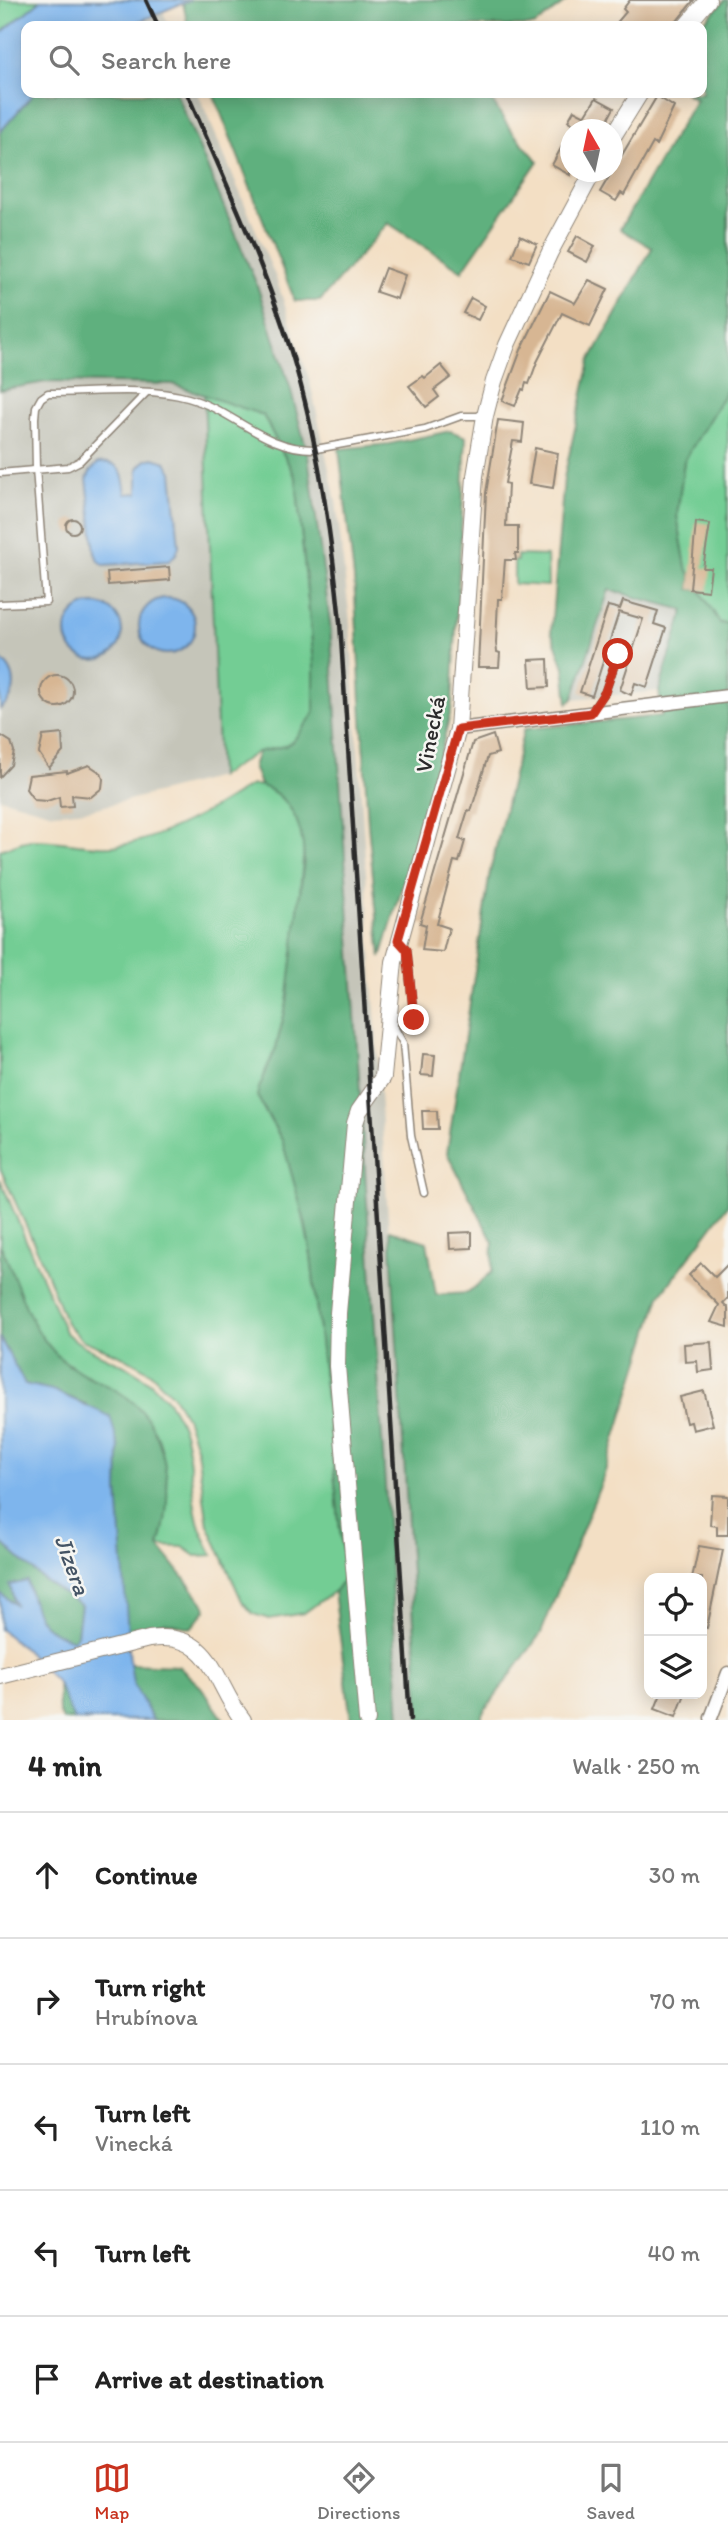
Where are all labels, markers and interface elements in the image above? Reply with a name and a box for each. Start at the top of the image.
search box [21,21,707,98]
icon: search [45,41,83,79]
text: Search here [101,44,231,76]
north arrow [560,119,623,182]
route start [602,638,633,669]
street label: Vinecká [409,693,451,775]
route end [398,1004,429,1035]
water label: Jizera [49,1531,97,1600]
map controls [644,1573,707,1699]
button: locate [644,1573,707,1636]
button: layers [644,1636,707,1699]
text: 4 min [28,1747,102,1784]
text: Walk · 250 m [572,1752,700,1780]
icon: ahead [28,1856,66,1894]
text: Continue [95,1859,198,1891]
text: 30 m [649,1861,700,1889]
text: Turn right [95,1971,206,2003]
icon: right [28,1982,66,2020]
text: 70 m [650,1987,700,2015]
text: Hrubínova [95,2003,198,2031]
text: Turn left [95,2097,191,2129]
icon: left [28,2108,66,2146]
text: 110 m [640,2113,700,2141]
text: Vinecká [95,2129,173,2157]
icon: left [28,2234,66,2272]
text: Turn left [95,2237,191,2269]
text: 40 m [647,2239,700,2267]
icon: arrive [28,2360,66,2398]
text: Arrive at destination [95,2363,324,2395]
tab: Map [93,2459,131,2524]
tab: Directions [317,2459,401,2524]
tab: Saved [587,2459,635,2524]

